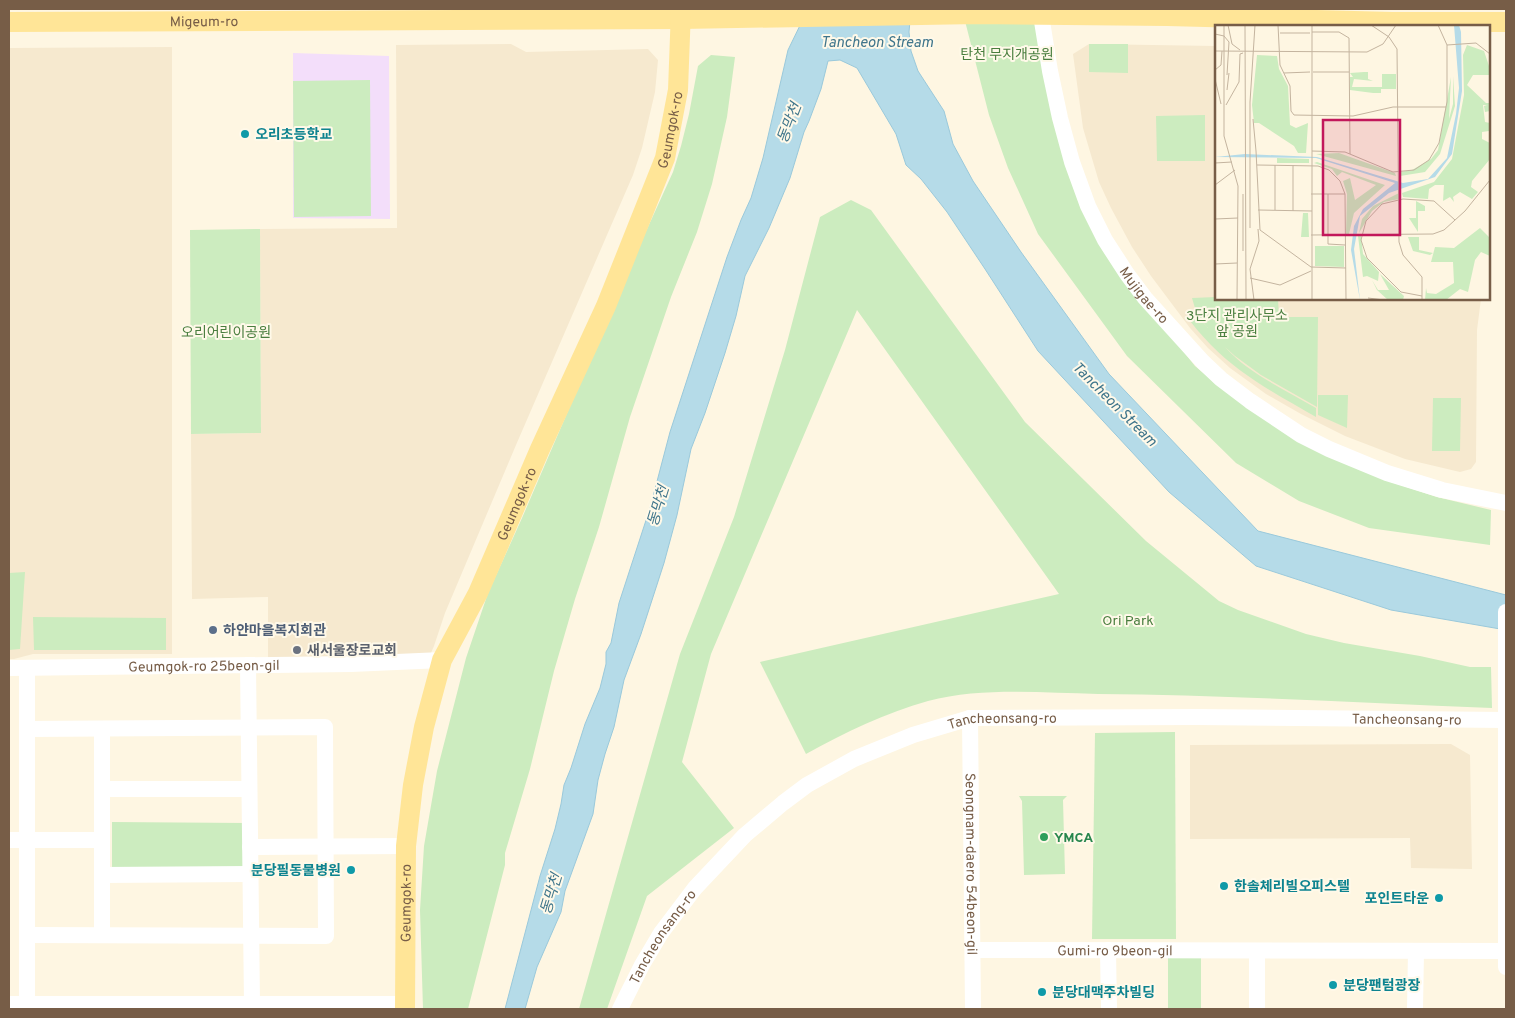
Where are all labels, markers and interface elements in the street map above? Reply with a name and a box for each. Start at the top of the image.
street label: Migeum-ro [170,14,238,31]
inset map [1215,25,1490,300]
water label: Tancheon Stream [821,34,934,53]
park label: 탄천 무지개공원 [960,46,1054,64]
street label: Geumgok-ro [655,90,688,172]
water label: 동막천 [774,99,807,146]
place label: 오리초등학교 [255,126,332,144]
marker: 오리초등학교 [239,128,251,140]
street label: Mujigae-ro [1115,264,1171,328]
park label: 3단지 관리사무소 앞 공원 [1186,308,1288,341]
park label: 오리어린이공원 [181,325,271,342]
water label: Tancheon Stream [1067,359,1161,452]
street label: Geumgok-ro [494,465,541,544]
water label: 동막천 [644,482,675,529]
park label: Ori Park [1102,613,1154,630]
place label: 하얀마을복지회관 [223,623,326,640]
marker: 하얀마을복지회관 [207,624,219,636]
place label: 새서울장로교회 [307,643,397,660]
marker: 새서울장로교회 [291,644,303,656]
street label: Geumgok-ro 25beon-gil [128,658,280,677]
street label: Tancheonsang-ro [946,711,1057,734]
street label: Tancheonsang-ro [1352,712,1462,730]
street label: Seongnam-daero 54beon-gil [961,773,979,955]
place label: YMCA [1054,830,1093,847]
marker: YMCA [1038,831,1050,843]
place label: 분당필동물병원 [251,863,341,880]
marker: 분당필동물병원 [345,864,357,876]
street label: Geumgok-ro [398,864,416,942]
water label: 동막천 [537,870,568,917]
place label: 한솔체리빌오피스텔 [1234,878,1350,896]
marker: 한솔체리빌오피스텔 [1218,880,1230,892]
street label: Tancheonsang-ro [627,887,701,987]
place label: 포인트타운 [1365,891,1429,908]
marker: 포인트타운 [1433,892,1445,904]
street label: Gumi-ro 9beon-gil [1057,943,1173,960]
place label: 분당팬텀광장 [1343,978,1420,995]
marker: 분당팬텀광장 [1327,979,1339,991]
place label: 분당대맥주차빌딩 [1052,985,1155,1002]
marker: 분당대맥주차빌딩 [1036,986,1048,998]

